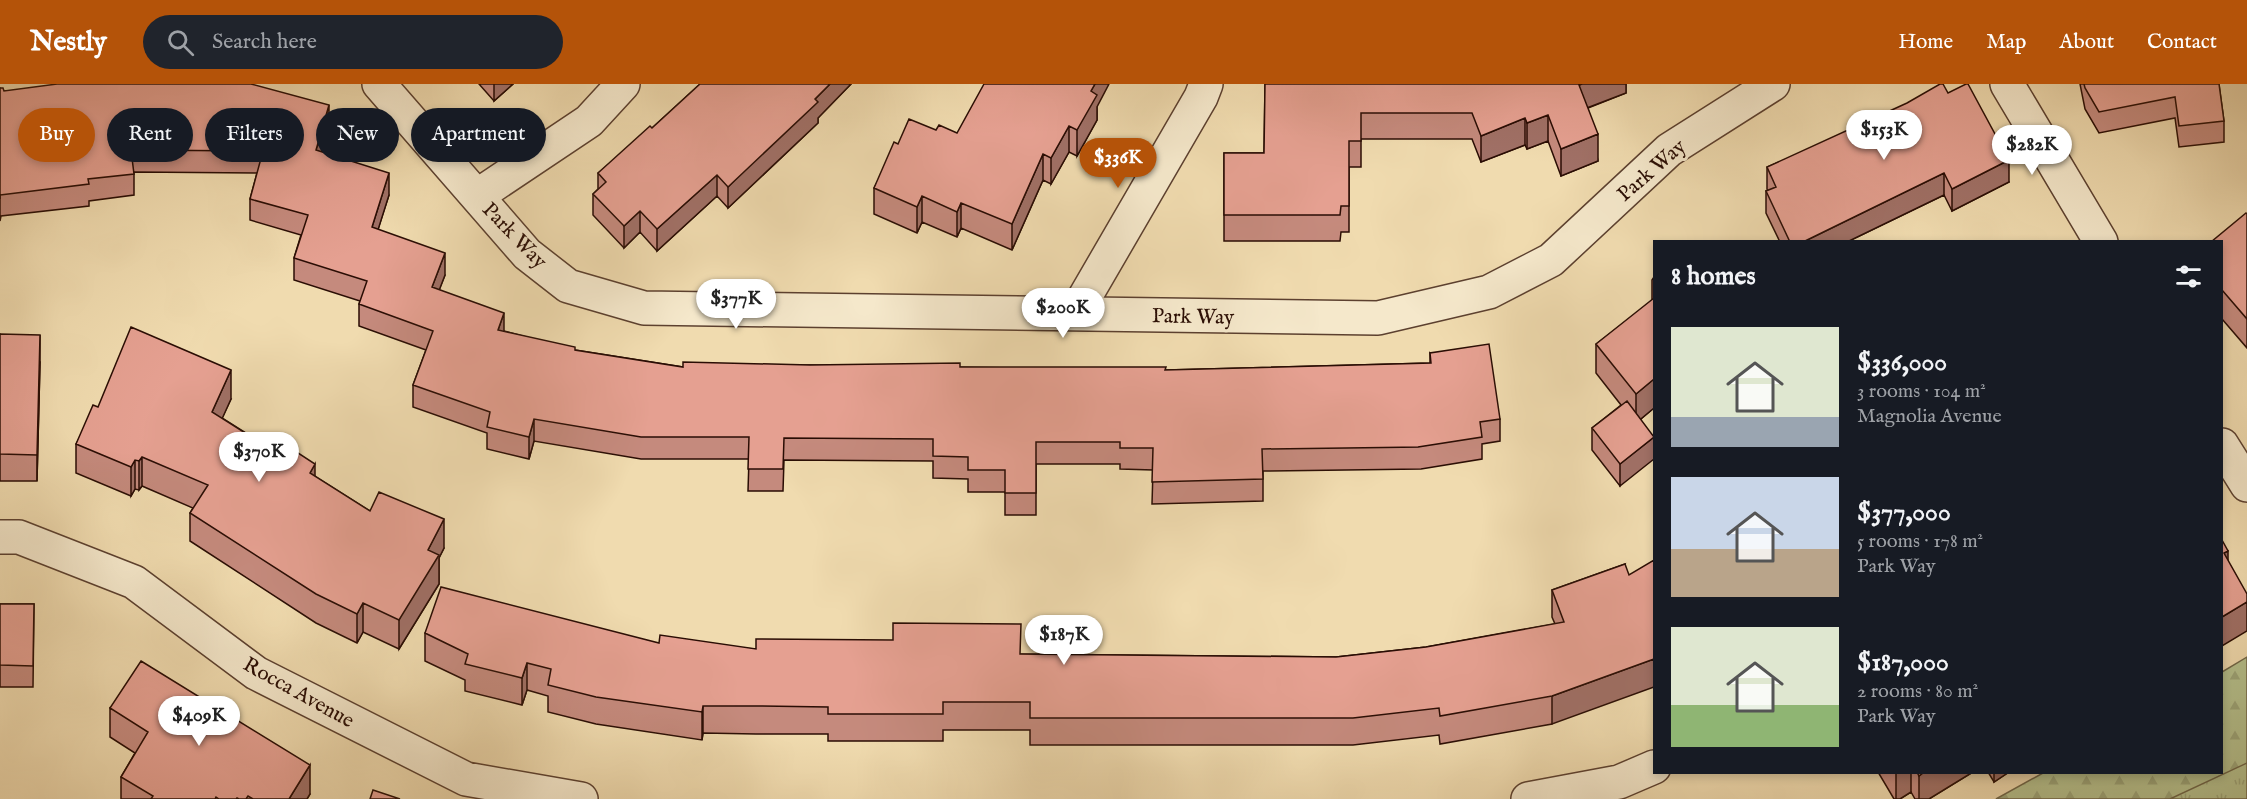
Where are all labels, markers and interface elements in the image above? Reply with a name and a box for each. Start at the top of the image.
search box [143,15,563,69]
text: Nestly [30,25,107,60]
icon: search [164,26,197,59]
text: Search here [212,28,317,56]
text: Home [1898,29,1953,56]
text: Map [1986,29,2026,56]
text: About [2059,29,2114,56]
text: Contact [2147,29,2217,56]
chip: Buy [18,108,95,162]
chip: Rent [107,108,193,162]
chip: Filters [205,108,304,162]
chip: New [316,108,399,162]
chip: Apartment [411,108,546,162]
pin: $153K [1842,110,1926,161]
text: $153K [1860,117,1908,142]
pin: $282K [1990,125,2074,176]
text: $282K [2006,132,2058,157]
street label: Park Way [1612,133,1692,208]
pin: $336K [1076,138,1160,189]
text: $336K [1094,145,1142,170]
street label: Park Way [476,197,553,276]
text: 8 homes [1671,260,1756,293]
icon: filters [2172,260,2205,293]
pin: $377K [694,279,778,330]
text: $377K [710,286,762,311]
pin: $200K [1021,288,1105,339]
text: $200K [1036,295,1090,320]
street label: Park Way [1152,303,1235,332]
text: $336,000 [1857,346,1947,379]
icon: home [1719,351,1791,423]
text: 3 rooms · 104 m² [1857,379,1986,404]
text: Magnolia Avenue [1857,404,2002,429]
pin: $370K [217,432,301,483]
text: $370K [233,439,285,464]
text: $377,000 [1857,496,1951,529]
icon: home [1719,501,1791,573]
text: 5 rooms · 178 m² [1857,529,1983,554]
text: Park Way [1857,554,1936,579]
pin: $187K [1022,615,1106,666]
text: $187K [1039,622,1089,647]
text: $187,000 [1857,646,1949,679]
icon: home [1719,651,1791,723]
street label: Rocca Avenue [238,652,359,735]
text: 2 rooms · 80 m² [1857,679,1978,704]
pin: $409K [157,696,241,747]
text: $409K [172,703,226,728]
text: Park Way [1857,704,1936,729]

